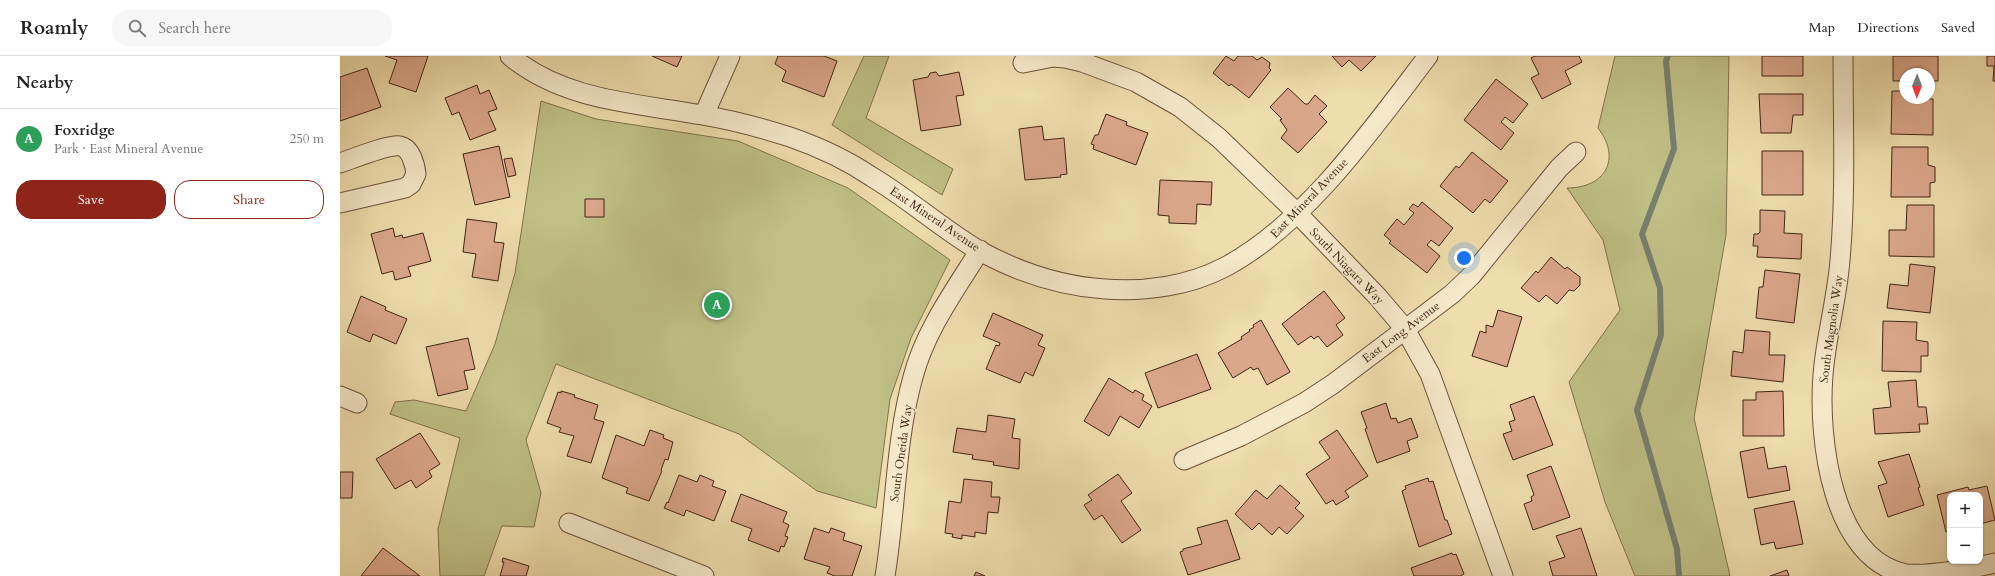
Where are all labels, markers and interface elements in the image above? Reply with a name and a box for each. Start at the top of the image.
search box [112,10,392,46]
text: Roamly [20,15,88,41]
icon: search [126,17,148,39]
text: Search here [158,18,231,38]
text: Map [1809,18,1835,37]
text: Directions [1857,18,1919,37]
text: Saved [1941,18,1975,37]
north arrow [1899,68,1935,104]
text: Nearby [16,71,73,94]
text: Foxridge [54,120,115,140]
text: A [24,130,34,148]
text: 250 m [290,130,324,148]
text: Park · East Mineral Avenue [54,140,203,158]
street label: East Mineral Avenue [1267,155,1351,241]
button: Save [16,180,166,219]
button: Share [174,180,324,219]
street label: East Mineral Avenue [887,183,983,255]
street label: South Niagara Way [1306,224,1388,308]
your location [1454,248,1474,268]
street label: South Magnolia Way [1816,273,1847,384]
pin: A [704,290,730,320]
street label: East Long Avenue [1359,298,1443,366]
street label: South Oneida Way [886,403,916,503]
map controls [1947,492,1983,564]
button: + [1947,492,1983,528]
button: − [1947,528,1983,564]

